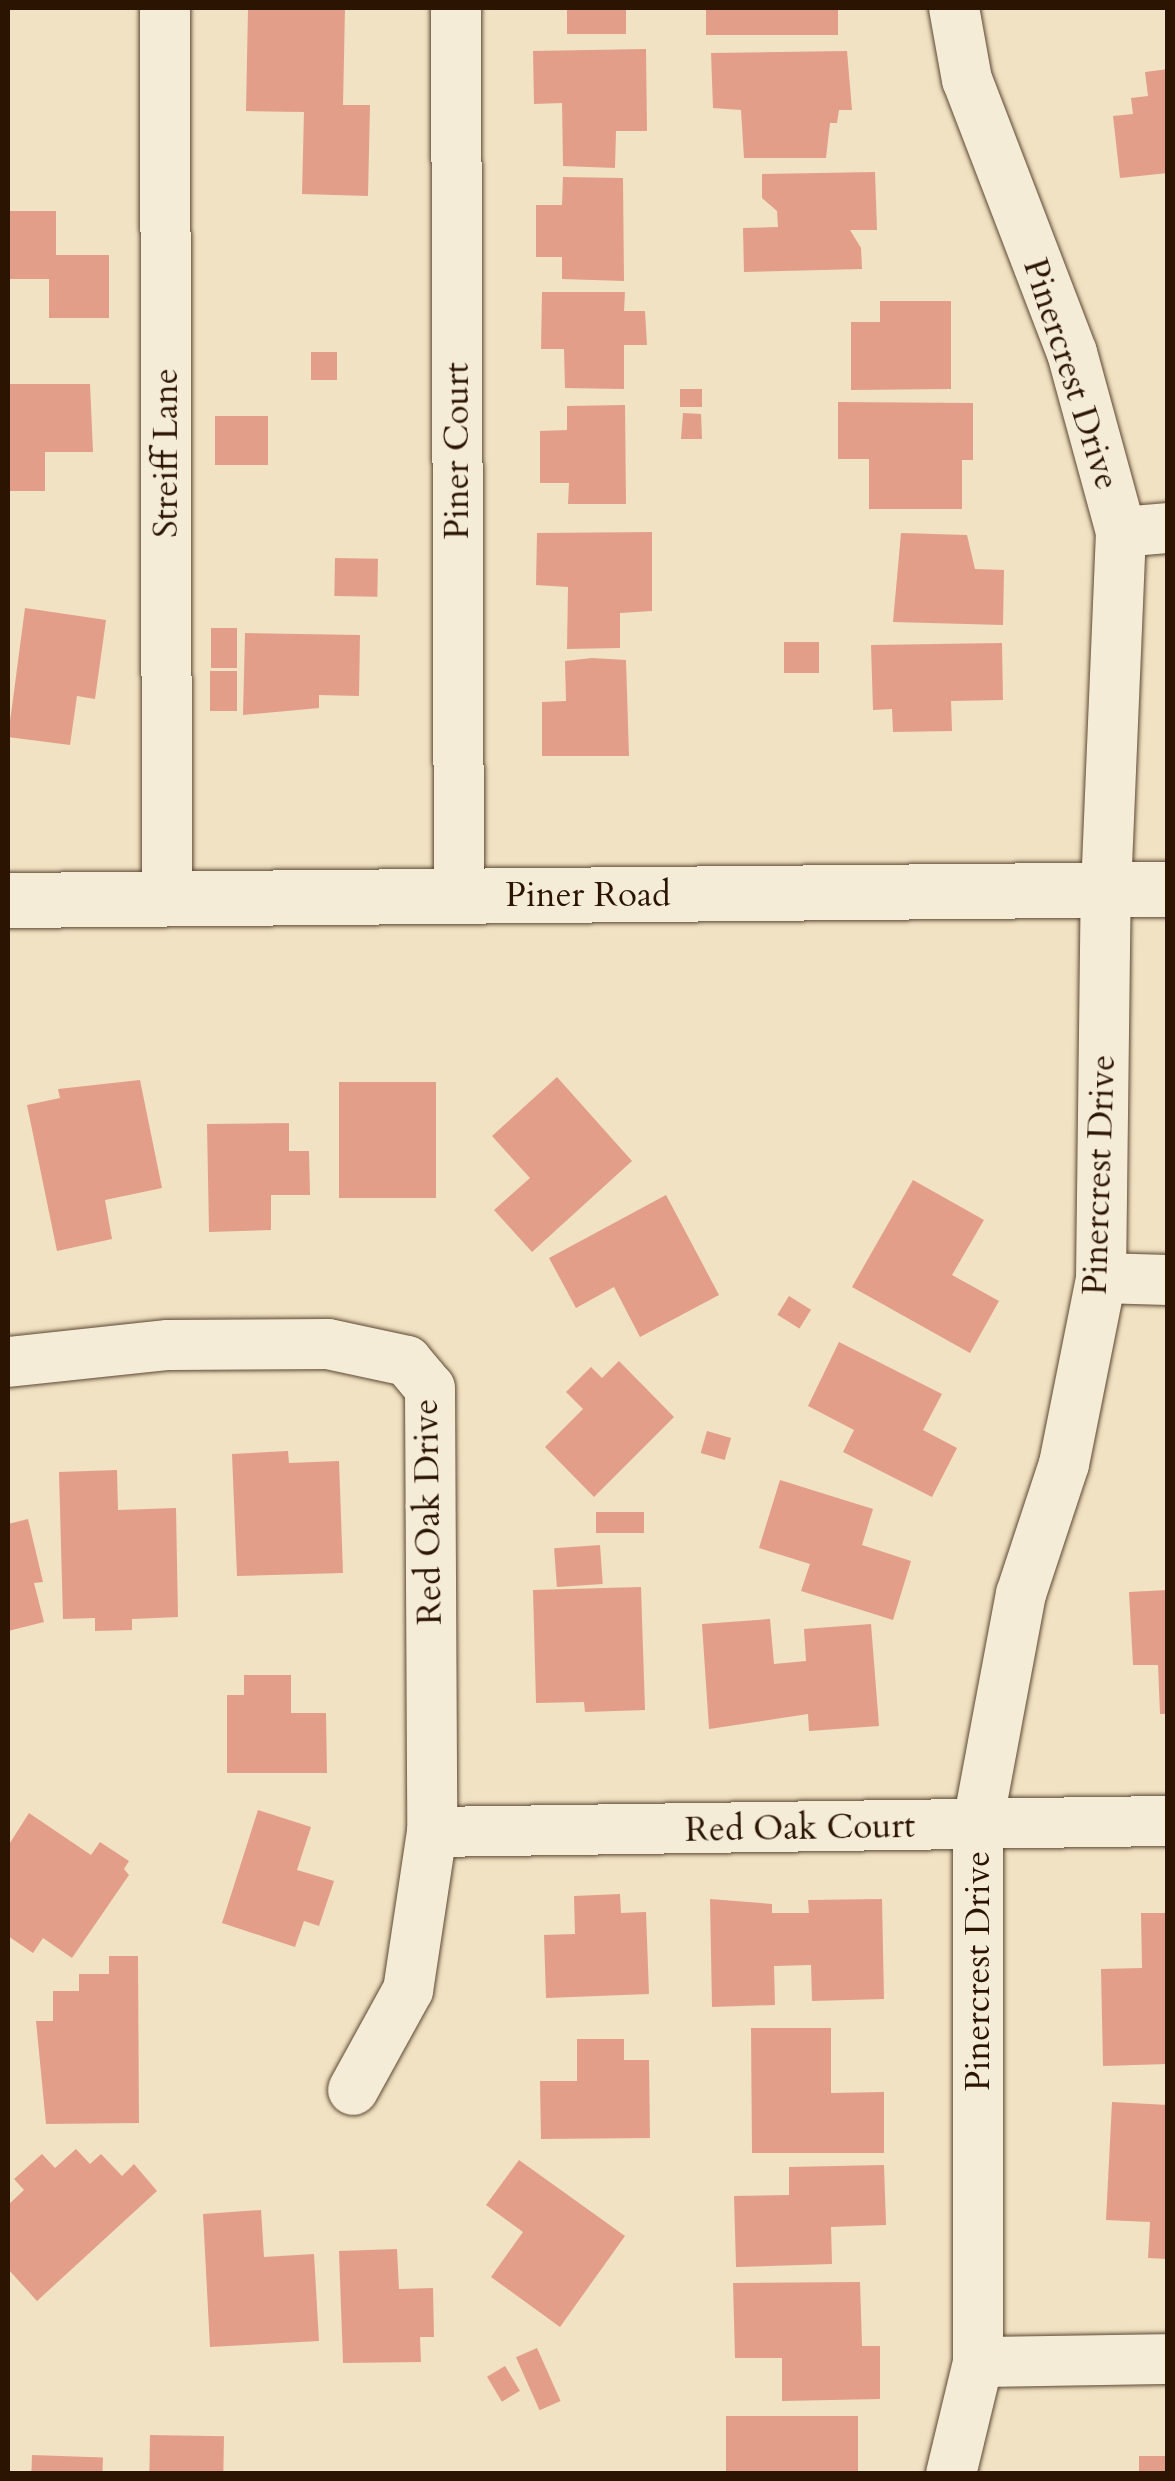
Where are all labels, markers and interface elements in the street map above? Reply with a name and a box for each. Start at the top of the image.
street label: Pinercrest Drive [1014,253,1128,495]
street label: Piner Court [436,362,478,540]
street label: Streiff Lane [145,368,187,538]
street label: Piner Road [505,874,671,916]
street label: Pinercrest Drive [1074,1054,1124,1296]
street label: Red Oak Drive [405,1398,451,1626]
street label: Red Oak Court [684,1805,916,1851]
street label: Pinercrest Drive [957,1851,999,2091]

